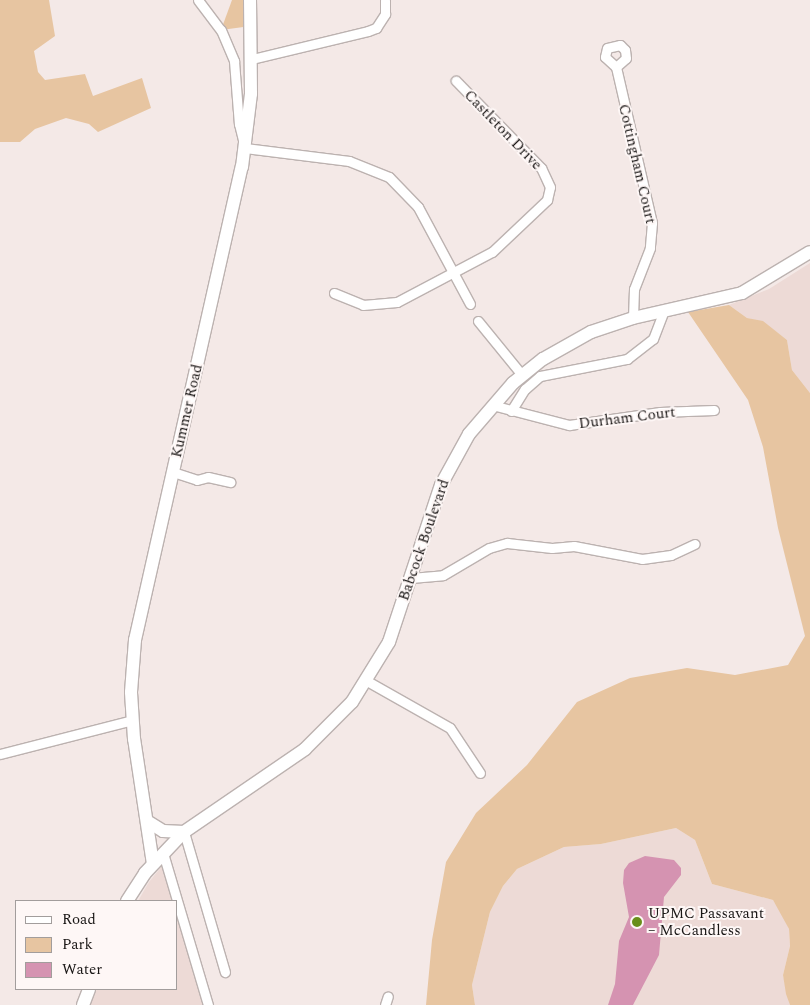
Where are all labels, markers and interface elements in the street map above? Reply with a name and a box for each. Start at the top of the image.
street label: Castleton Drive [460,86,546,174]
street label: Cottingham Court [614,102,660,226]
street label: Kummer Road [168,363,206,459]
street label: Durham Court [578,403,676,433]
street label: Babcock Boulevard [395,477,453,603]
legend [15,900,178,990]
place label: UPMC Passavant – McCandless [648,904,764,939]
text: Road [62,908,96,931]
marker: UPMC Passavant – McCandless [630,915,644,929]
text: Park [62,933,93,956]
text: Water [62,958,102,981]

